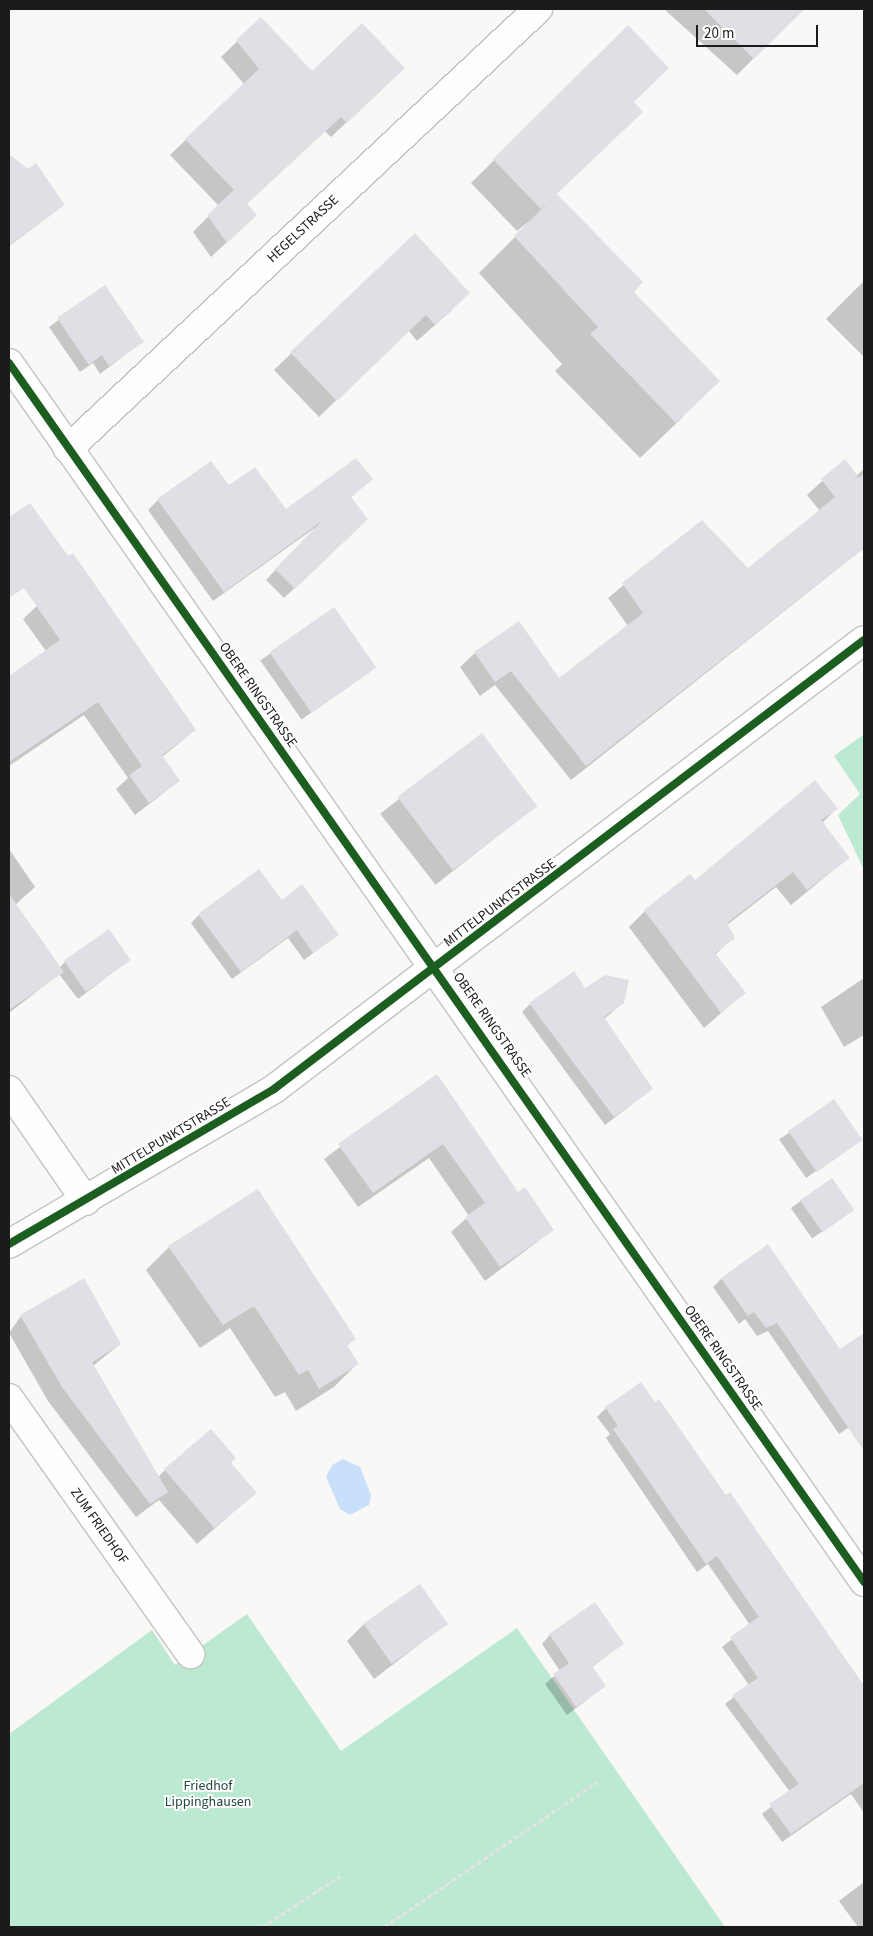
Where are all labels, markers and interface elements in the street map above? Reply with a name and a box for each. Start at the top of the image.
scale bar [698,15,820,47]
text: 20 m [704,23,734,44]
street label: HEGELSTRASSE [264,192,342,266]
street label: OBERE RINGSTRASSE [215,639,301,751]
street label: MITTELPUNKTSTRASSE [441,855,559,951]
street label: OBERE RINGSTRASSE [449,969,535,1081]
street label: MITTELPUNKTSTRASSE [108,1094,234,1178]
street label: OBERE RINGSTRASSE [680,1302,766,1414]
street label: ZUM FRIEDHOF [67,1485,131,1567]
park label: Friedhof Lippinghausen [165,1778,251,1810]

